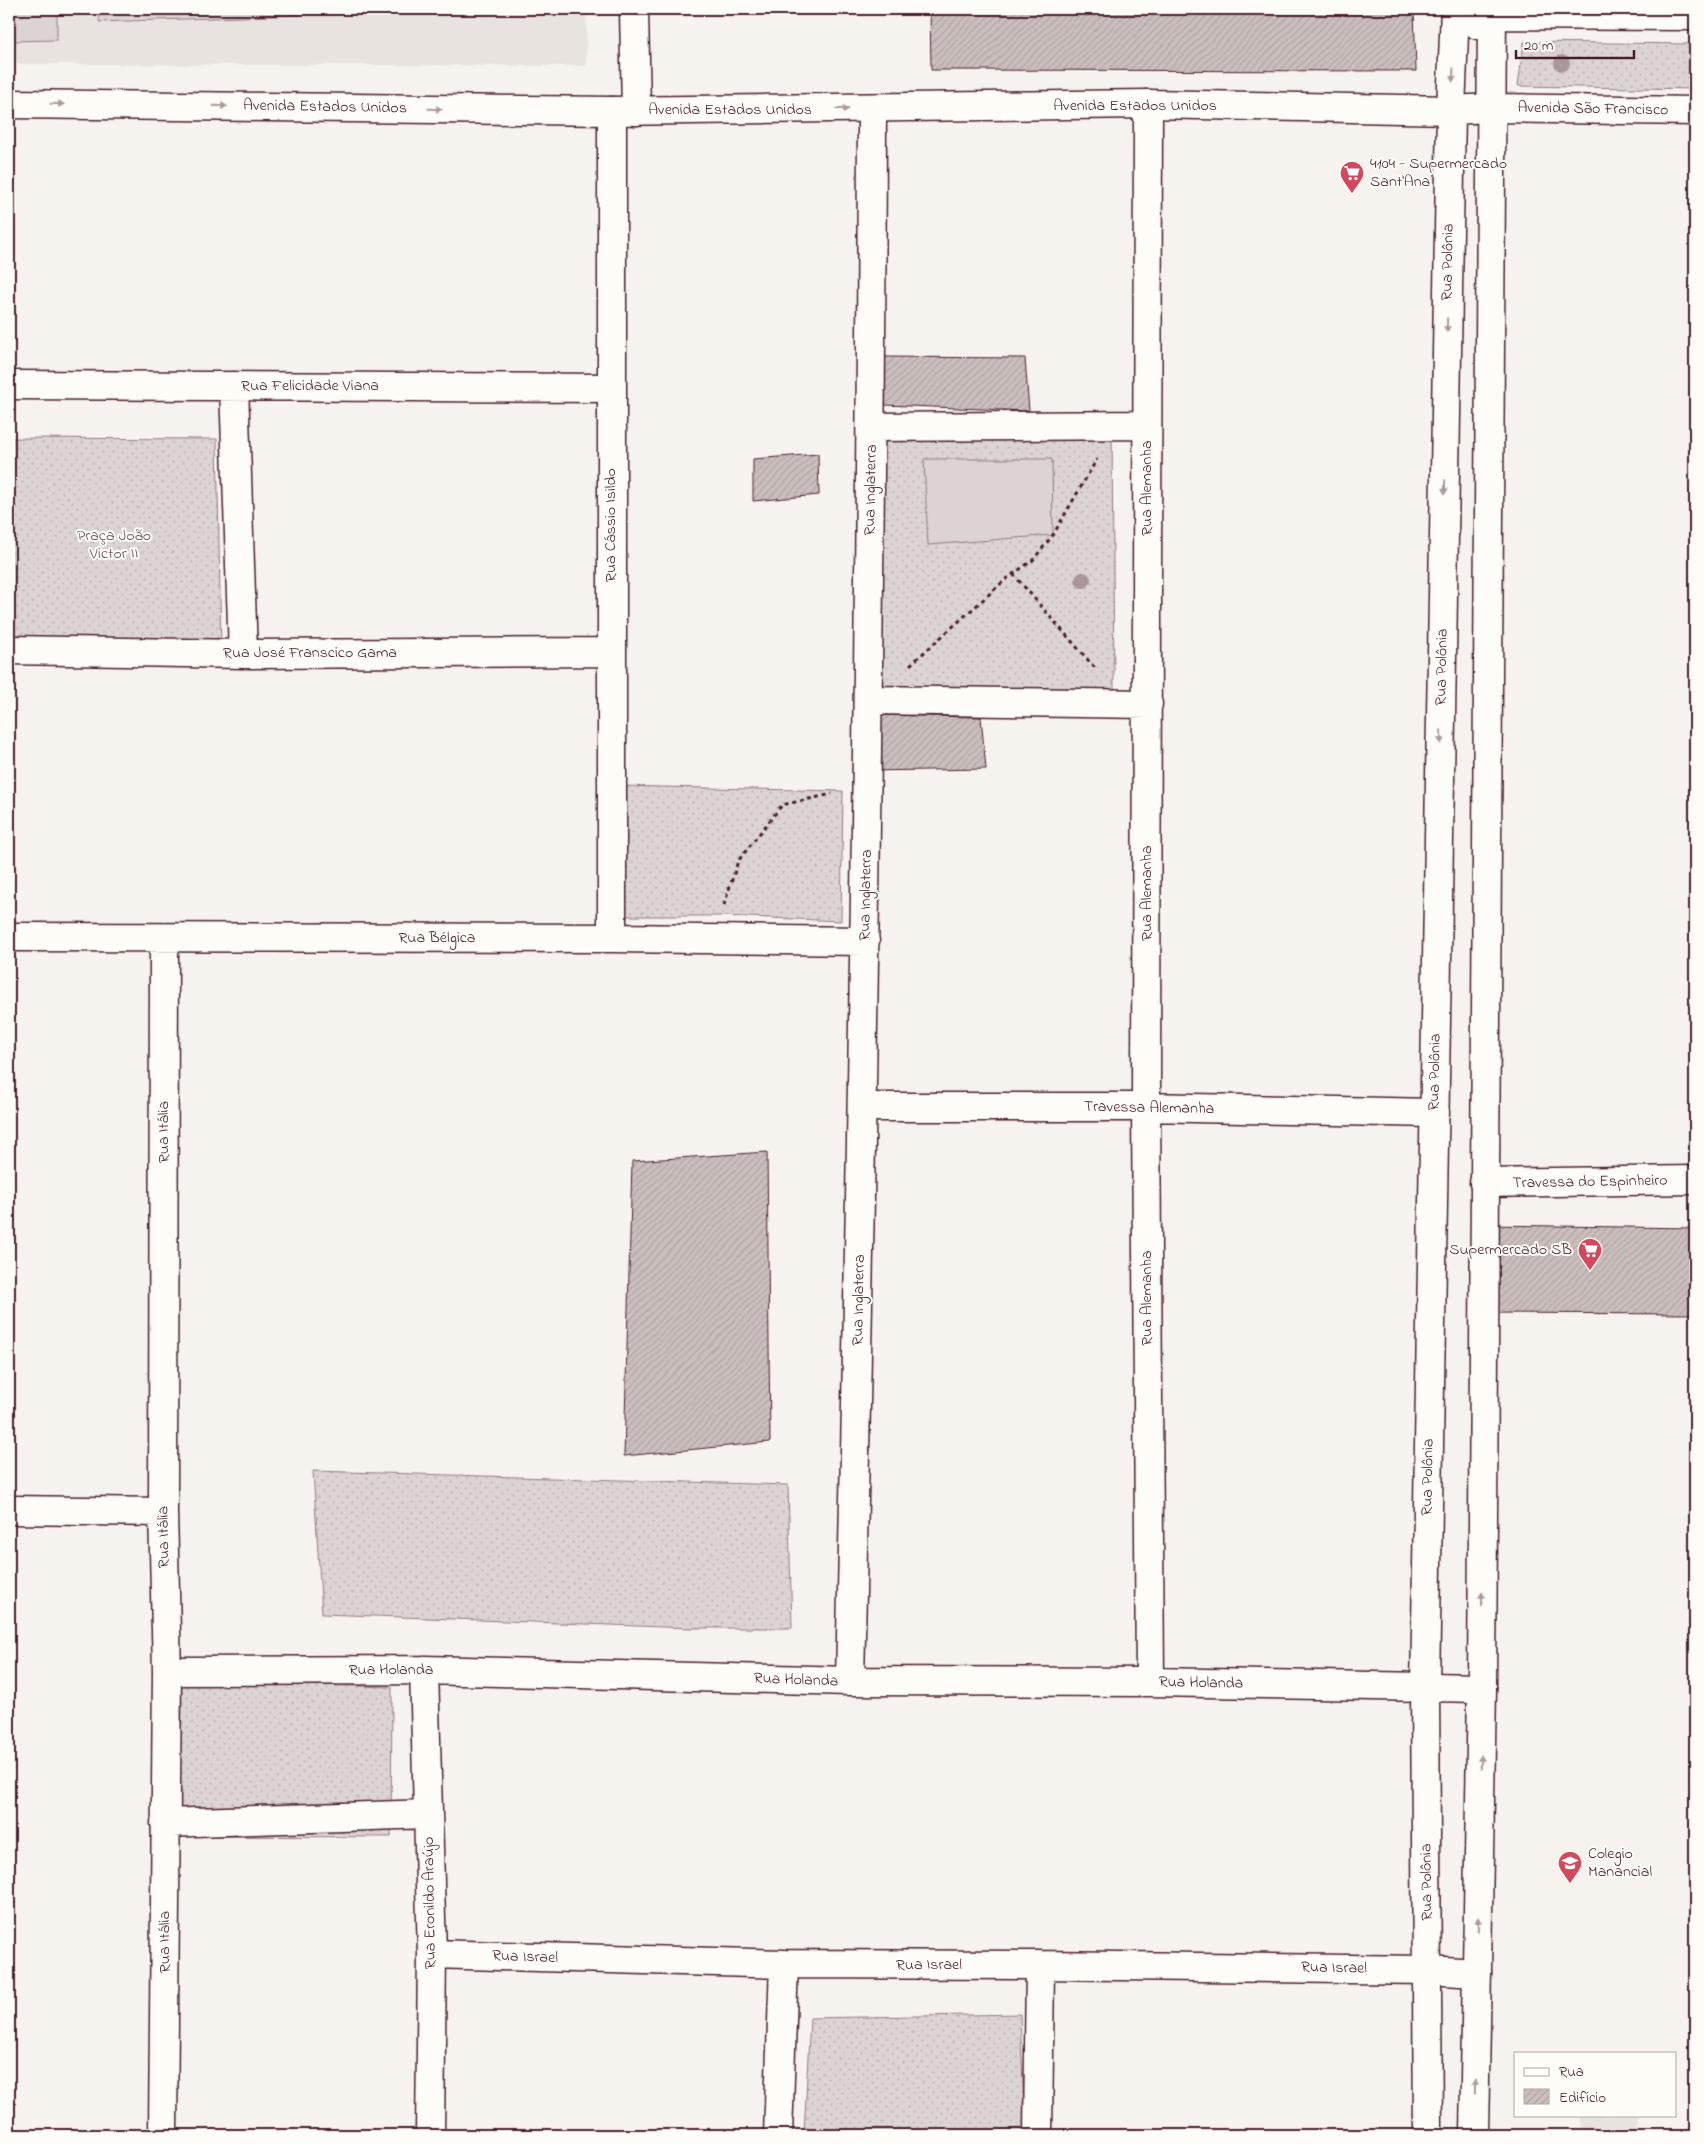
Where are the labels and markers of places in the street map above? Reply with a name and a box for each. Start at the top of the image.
place label: 4104 - Supermercado Sant'Ana [1370,152,1507,194]
supermarket icon: 4104 - Supermercado Sant'Ana [1339,160,1365,194]
supermarket icon: Supermercado SB [1577,1237,1603,1271]
place label: Supermercado SB [1449,1238,1572,1262]
place label: Colegio Manancial [1588,1842,1652,1884]
school or university icon: Colegio Manancial [1557,1850,1583,1884]

